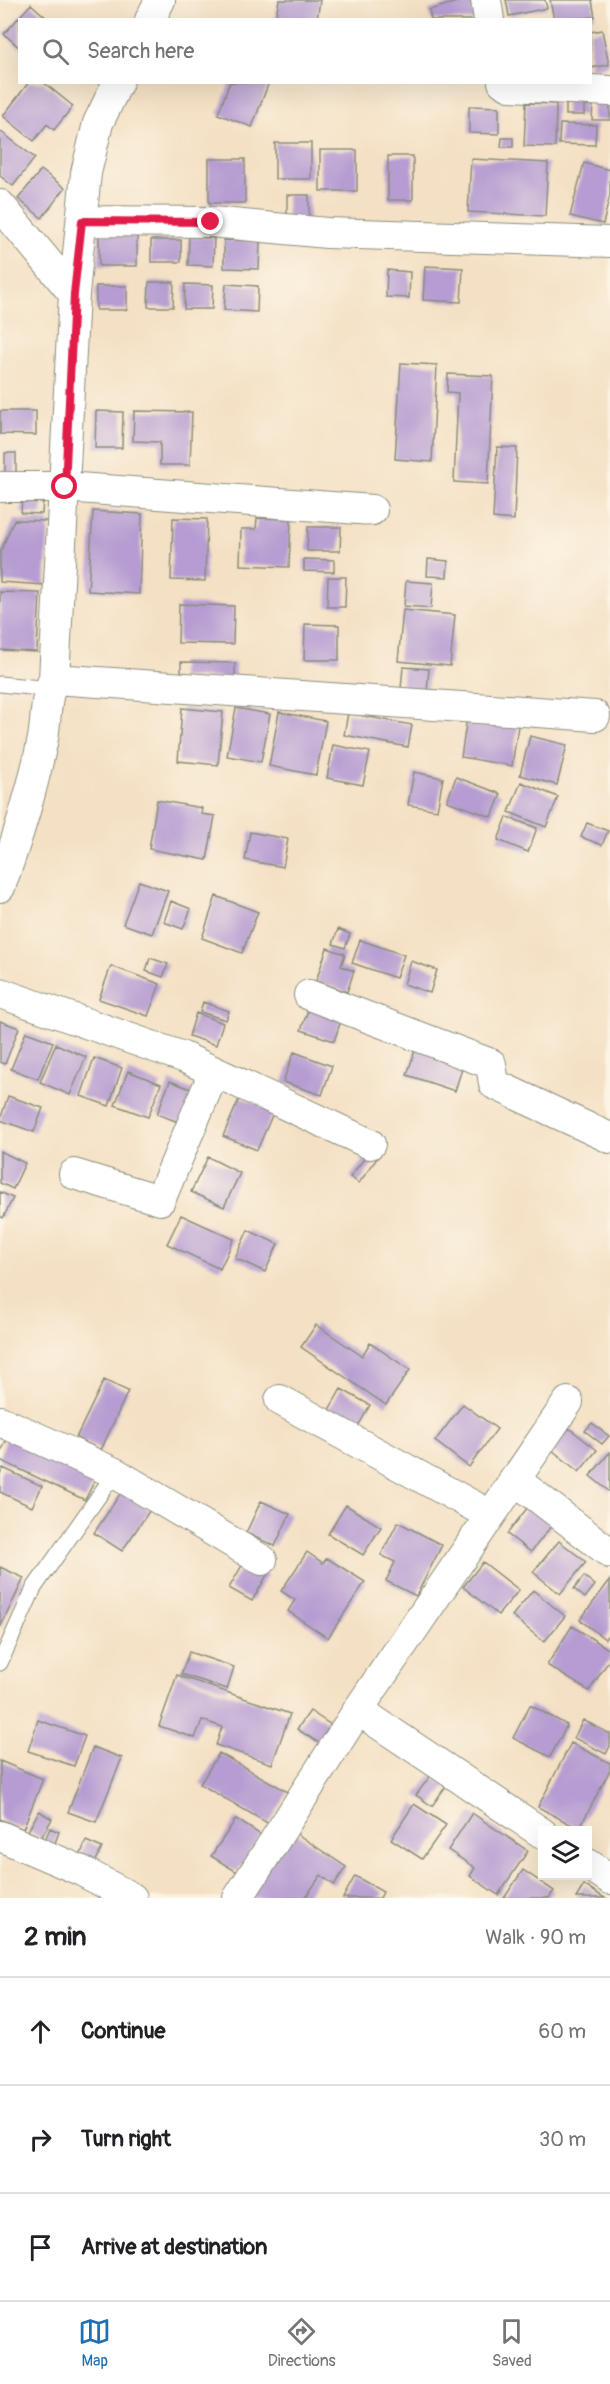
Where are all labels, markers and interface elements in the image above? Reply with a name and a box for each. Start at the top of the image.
search box [18,18,592,84]
icon: search [39,35,72,68]
text: Search here [87,37,194,65]
route end [197,208,223,234]
route start [51,473,77,499]
map controls [538,1826,592,1880]
button: layers [538,1826,592,1880]
text: 2 min [24,1921,86,1953]
text: Walk · 90 m [485,1925,586,1950]
icon: ahead [24,2015,57,2048]
text: Continue [81,2017,165,2045]
text: 60 m [539,2019,586,2044]
icon: right [24,2123,57,2156]
text: Turn right [81,2125,171,2153]
text: 30 m [539,2127,586,2152]
icon: arrive [24,2231,57,2264]
text: Arrive at destination [81,2233,267,2261]
tab: Map [78,2315,111,2371]
tab: Directions [268,2315,336,2371]
tab: Saved [492,2315,532,2371]

